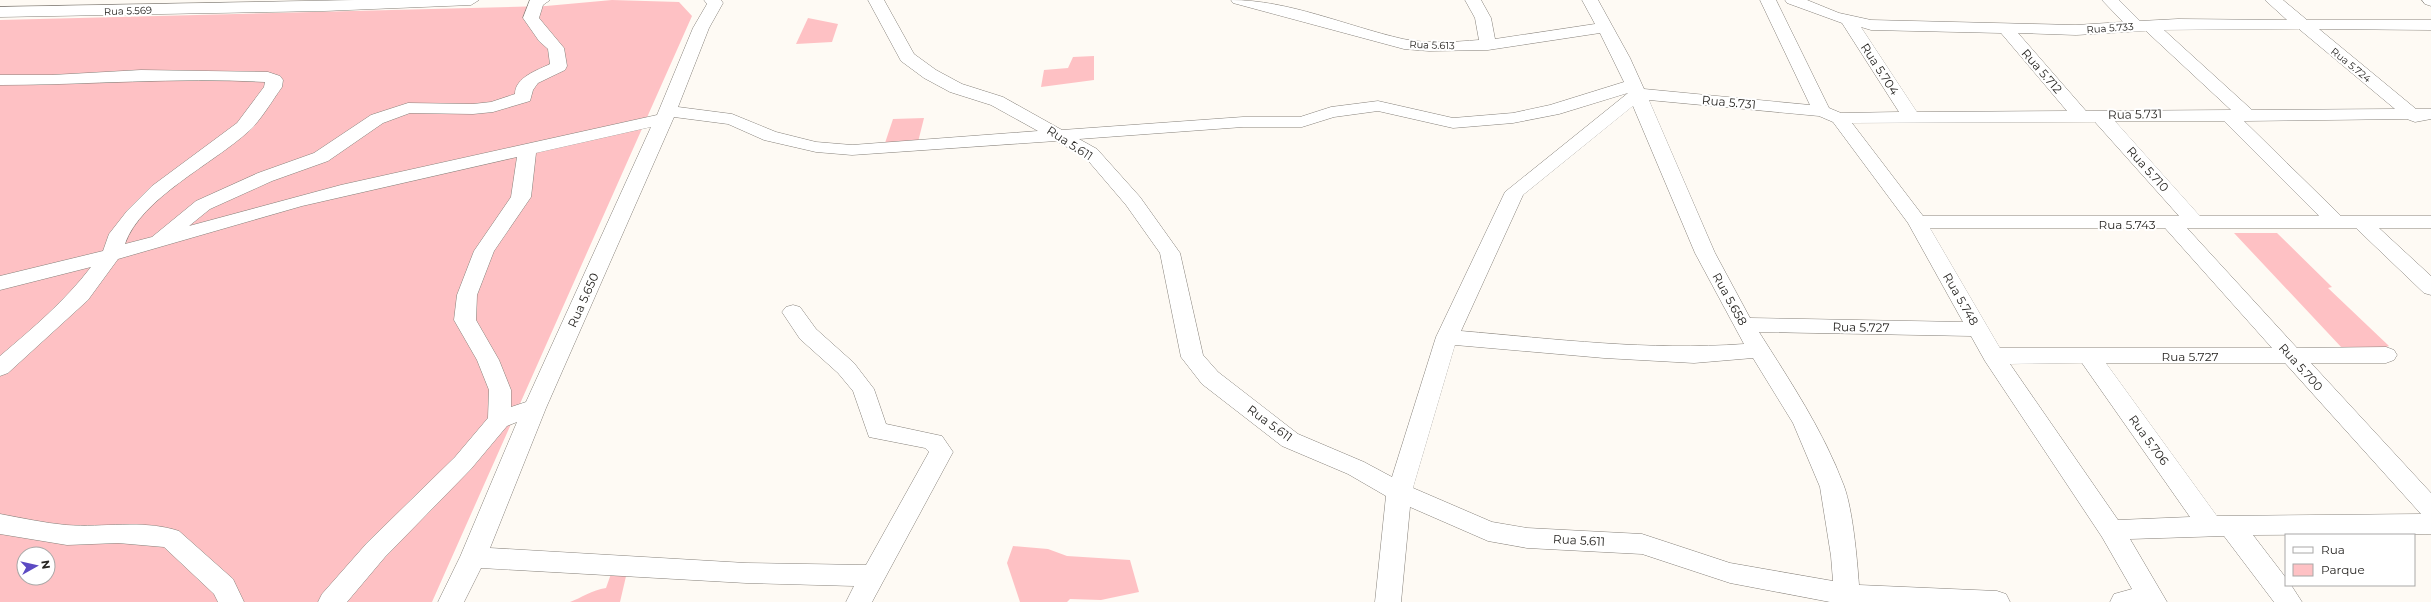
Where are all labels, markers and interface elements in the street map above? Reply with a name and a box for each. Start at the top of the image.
street label: Rua 5.569 [104,4,152,18]
street label: Rua 5.733 [2086,20,2134,36]
street label: Rua 5.613 [1409,38,1455,52]
street label: Rua 5.704 [1858,40,1902,98]
street label: Rua 5.724 [2328,45,2374,85]
street label: Rua 5.712 [2018,46,2066,97]
street label: Rua 5.731 [1701,92,1757,112]
street label: Rua 5.731 [2108,106,2162,122]
street label: Rua 5.611 [1044,123,1096,163]
street label: Rua 5.710 [2124,143,2172,195]
street label: Rua 5.743 [2099,217,2156,232]
street label: Rua 5.650 [564,270,602,330]
street label: Rua 5.658 [1709,270,1751,328]
street label: Rua 5.748 [1940,270,1982,328]
street label: Rua 5.727 [1832,319,1890,335]
street label: Rua 5.700 [2276,340,2326,394]
street label: Rua 5.727 [2161,349,2219,364]
street label: Rua 5.611 [1245,402,1295,444]
street label: Rua 5.706 [2126,412,2172,468]
street label: Rua 5.611 [1553,531,1605,549]
legend [2285,534,2415,586]
text: Rua [2321,542,2345,557]
north arrow [16,546,56,586]
text: N [38,559,53,570]
text: Parque [2321,562,2365,577]

